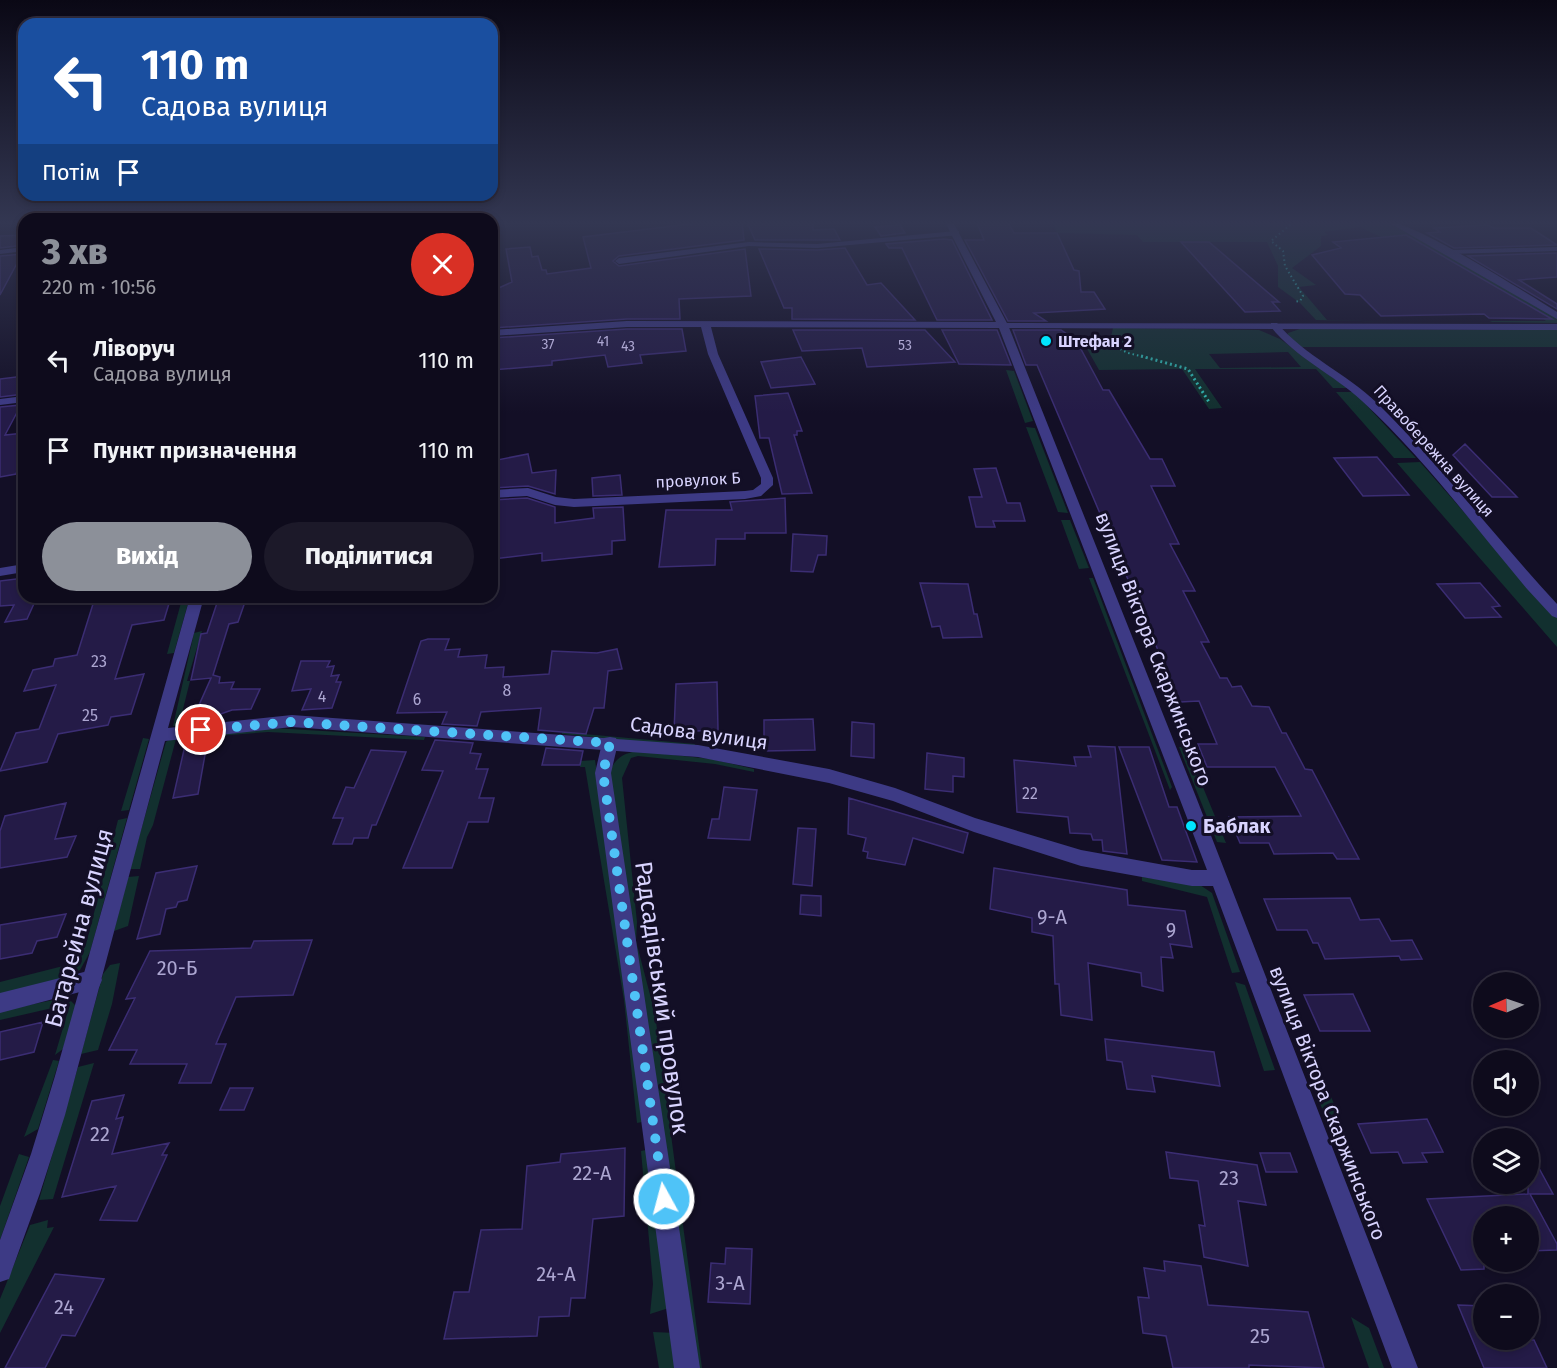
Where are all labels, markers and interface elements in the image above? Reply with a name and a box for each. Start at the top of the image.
text: 110 m [141,40,249,90]
icon: left [42,42,120,120]
text: Садова вулиця [141,91,328,123]
icon: arrive [112,156,145,189]
text: Потім [42,159,100,186]
text: 3 хв [42,230,108,274]
button: close [411,233,474,296]
text: 220 m · 10:56 [42,275,156,299]
place label: Штефан 2 [1058,332,1132,351]
house number: 41 [597,333,609,350]
marker: Штефан 2 [1039,334,1053,348]
text: Ліворуч [93,335,175,362]
house number: 37 [541,336,555,353]
house number: 53 [898,337,912,354]
house number: 43 [621,338,635,355]
icon: left [42,344,75,377]
text: 110 m [418,347,474,374]
text: Садова вулиця [93,362,232,386]
street label: Правобережна вулиця [1370,381,1498,521]
icon: arrive [42,434,75,467]
text: Пункт призначення [93,437,297,464]
text: 110 m [418,437,474,464]
street label: провулок Б [655,468,741,492]
street label: вулиця Віктора Скаржинського [1091,509,1217,789]
button: Вихід [42,522,252,591]
button: Поділитися [264,522,474,591]
house number: 23 [91,652,107,671]
house number: 8 [503,681,512,700]
house number: 4 [318,687,327,706]
house number: 6 [413,690,421,709]
pin [175,704,226,755]
house number: 25 [82,706,98,725]
street label: Садова вулиця [629,711,769,755]
icon: arrive [184,713,217,746]
house number: 22 [1022,784,1038,803]
place label: Баблак [1203,814,1272,838]
marker: Баблак [1184,819,1198,833]
street label: Батарейна вулиця [39,825,119,1031]
street label: Радсадівський провулок [629,859,695,1137]
house number: 9-А [1037,905,1067,929]
house number: 9 [1166,918,1176,942]
house number: 20-Б [157,956,197,980]
street label: вулиця Віктора Скаржинського [1265,963,1391,1243]
north arrow [1473,972,1539,1038]
map controls [1473,972,1539,1350]
button: sound [1473,1050,1539,1116]
house number: 22 [90,1122,110,1146]
button: layers [1473,1128,1539,1194]
house number: 22-А [572,1161,612,1185]
house number: 23 [1219,1166,1239,1190]
position arrow [632,1167,696,1231]
button: + [1473,1206,1539,1272]
house number: 24-А [536,1262,576,1286]
house number: 3-А [715,1271,745,1295]
button: − [1473,1284,1539,1350]
house number: 24 [54,1295,74,1319]
house number: 25 [1250,1324,1270,1348]

